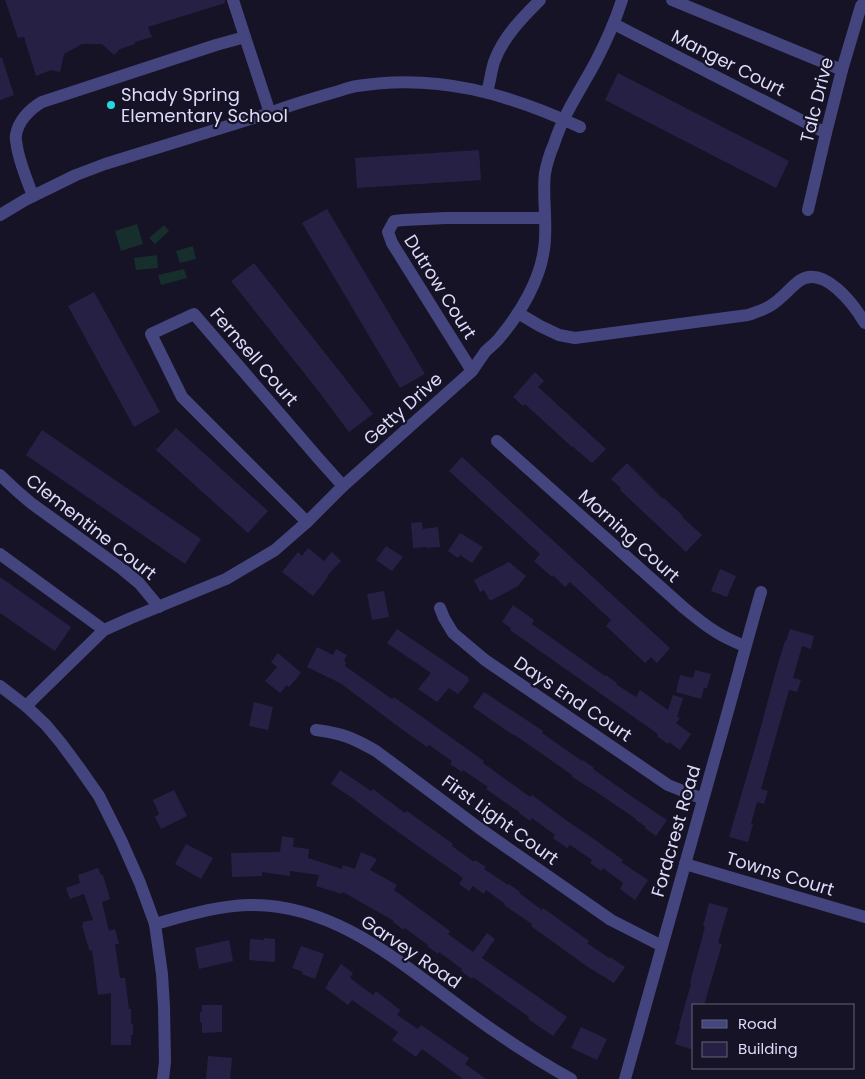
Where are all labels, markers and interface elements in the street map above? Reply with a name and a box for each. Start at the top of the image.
street label: Manger Court [667,23,789,102]
street label: Talc Drive [794,55,839,145]
place label: Shady Spring Elementary School [121,82,288,128]
marker: Shady Spring Elementary School [105,99,117,111]
street label: Dutrow Court [398,230,483,344]
street label: Fernsell Court [205,302,304,411]
street label: Getty Drive [358,366,448,451]
street label: Clementine Court [21,468,162,586]
street label: Morning Court [573,483,685,588]
street label: Days End Court [509,650,637,747]
street label: Fordcrest Road [645,762,706,900]
street label: First Light Court [437,769,564,870]
street label: Towns Court [723,845,837,902]
street label: Garvey Road [356,909,466,994]
legend [692,1004,855,1069]
text: Road [738,1013,777,1034]
text: Building [738,1038,798,1059]

